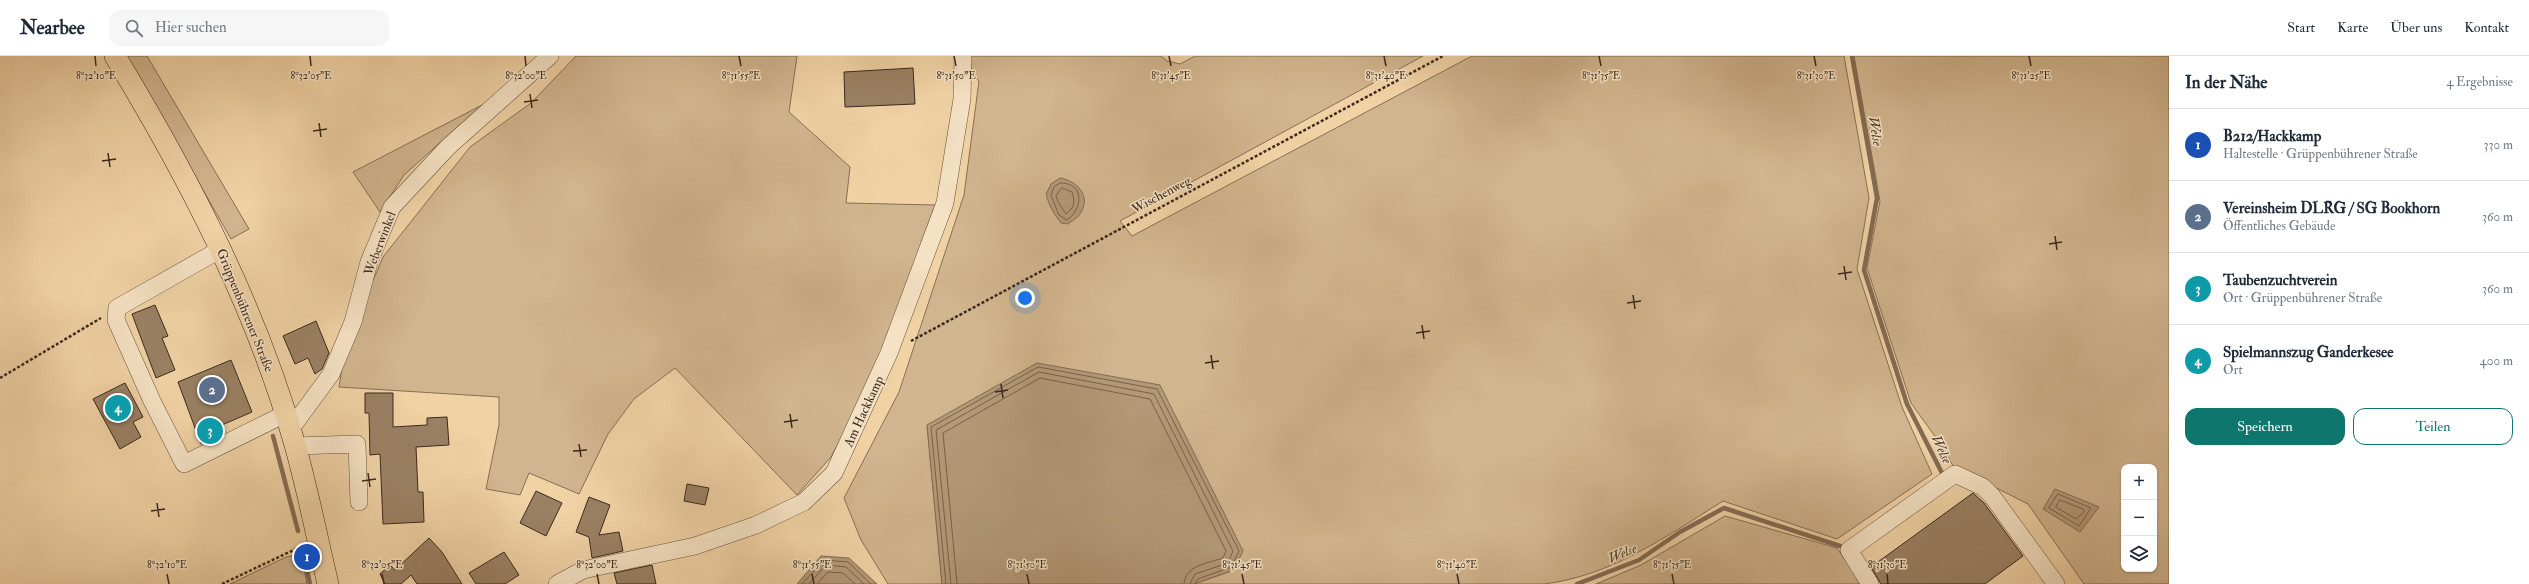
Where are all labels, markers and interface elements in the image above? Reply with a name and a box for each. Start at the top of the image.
search box [109,10,389,46]
text: Nearbee [20,16,85,40]
icon: search [123,17,145,39]
text: Hier suchen [155,18,227,37]
text: Start [2287,19,2315,36]
text: Karte [2337,19,2368,36]
text: Über uns [2390,19,2442,36]
text: Kontakt [2464,19,2509,36]
text: 8°32'10"E [76,70,116,82]
text: 8°32'05"E [291,70,331,82]
text: 8°32'00"E [505,70,547,82]
text: 8°31'55"E [722,70,760,82]
text: 8°31'50"E [936,70,976,82]
text: 8°31'45"E [1151,70,1191,82]
text: 8°31'40"E [1366,70,1406,82]
text: 8°31'35"E [1582,70,1620,82]
text: 8°31'30"E [1797,70,1835,82]
text: 8°31'25"E [2011,70,2051,82]
text: In der Nähe [2185,72,2267,93]
text: 4 Ergebnisse [2446,74,2513,90]
water label: Welse [1865,115,1887,148]
text: B212/Hackkamp [2223,127,2321,146]
text: 1 [2196,137,2200,153]
text: 330 m [2484,137,2513,153]
text: Haltestelle · Grüppenbührener Straße [2223,146,2418,162]
street label: Wischenweg [1128,172,1194,218]
text: Vereinsheim DLRG / SG Bookhorn [2223,199,2440,218]
street label: Weberwinkel [360,209,400,278]
text: 2 [2195,209,2201,225]
text: 360 m [2482,209,2513,225]
text: Öffentliches Gebäude [2223,218,2335,234]
street label: Grüppenbührener Straße [212,246,277,375]
text: Taubenzuchtverein [2223,271,2338,290]
text: 3 [2196,281,2201,297]
text: 360 m [2482,281,2513,297]
your location [1015,288,1035,308]
text: Ort · Grüppenbührener Straße [2223,290,2382,306]
text: Spielmannszug Ganderkesee [2223,343,2393,362]
text: 4 [2194,353,2202,369]
text: 400 m [2480,353,2513,369]
text: Ort [2223,362,2243,378]
street label: Am Hackkamp [840,373,888,451]
pin: 2 [199,375,225,405]
pin: 4 [105,393,131,423]
button: Speichern [2185,408,2345,445]
button: Teilen [2353,408,2513,445]
pin: 3 [197,416,223,446]
water label: Welse [1927,432,1956,467]
map controls [2121,464,2157,572]
button: + [2121,464,2157,500]
button: − [2121,500,2157,536]
button: layers [2121,536,2157,572]
water label: Welse [1605,539,1640,567]
pin: 1 [294,542,320,572]
text: 8°32'10"E [147,559,187,571]
text: 8°32'05"E [362,559,402,571]
text: 8°32'00"E [576,559,618,571]
text: 8°31'55"E [793,559,831,571]
text: 8°31'50"E [1007,559,1047,571]
text: 8°31'45"E [1222,559,1262,571]
text: 8°31'40"E [1437,559,1477,571]
text: 8°31'35"E [1653,559,1691,571]
text: 8°31'30"E [1868,559,1906,571]

